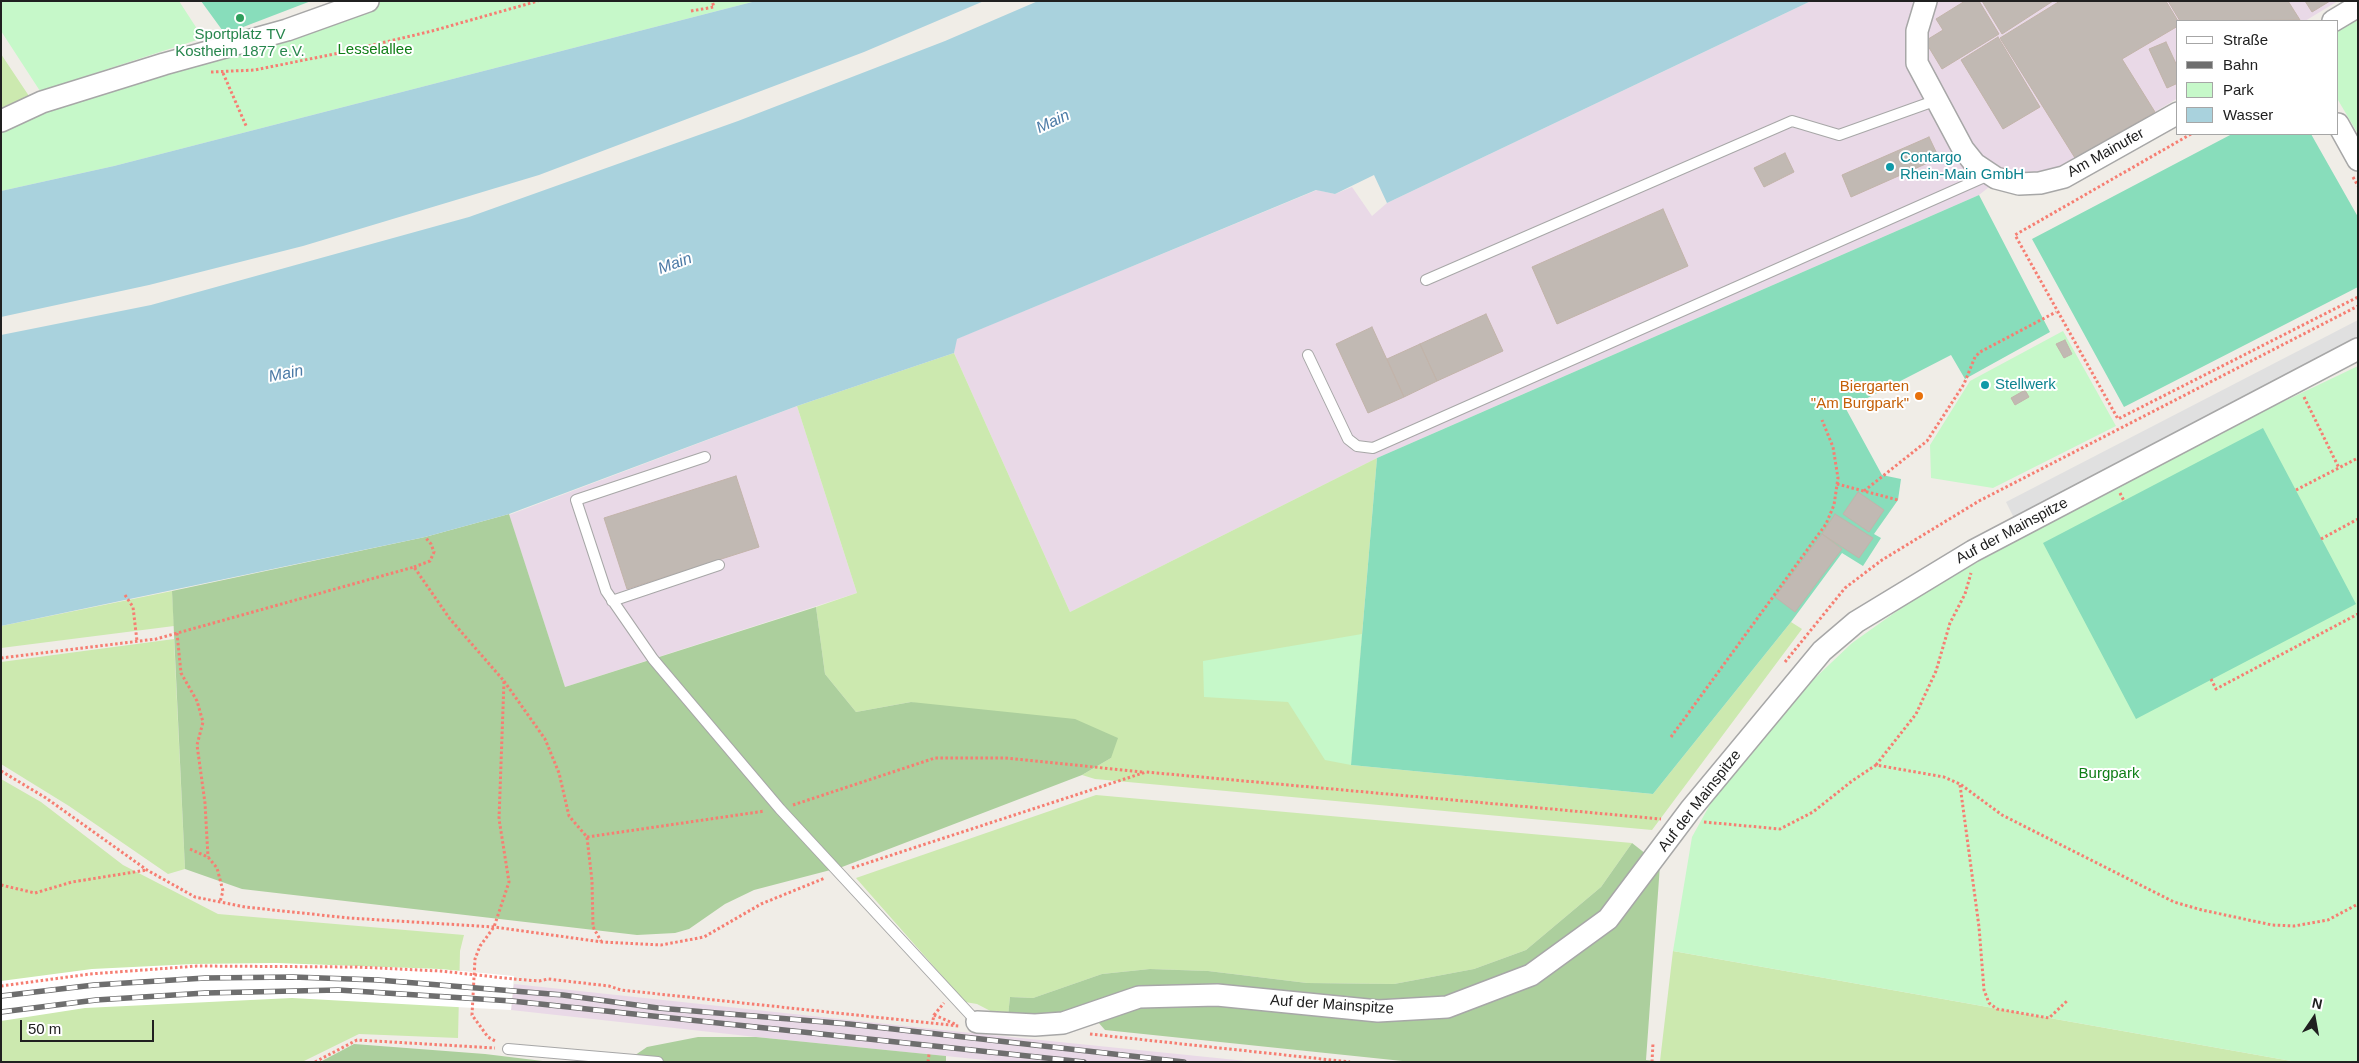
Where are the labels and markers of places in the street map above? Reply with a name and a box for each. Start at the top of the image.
marker: Sportplatz TV Kostheim 1877 e.V. [234,12,246,24]
place label: Sportplatz TV Kostheim 1877 e.V. [175,26,305,61]
place label: Contargo Rhein-Main GmbH [1900,149,2024,184]
marker: Contargo Rhein-Main GmbH [1884,161,1896,173]
place label: Stellwerk [1995,376,2056,394]
place label: Biergarten "Am Burgpark" [1811,378,1909,413]
marker: Stellwerk [1979,379,1991,391]
marker: Biergarten "Am Burgpark" [1913,390,1925,402]

